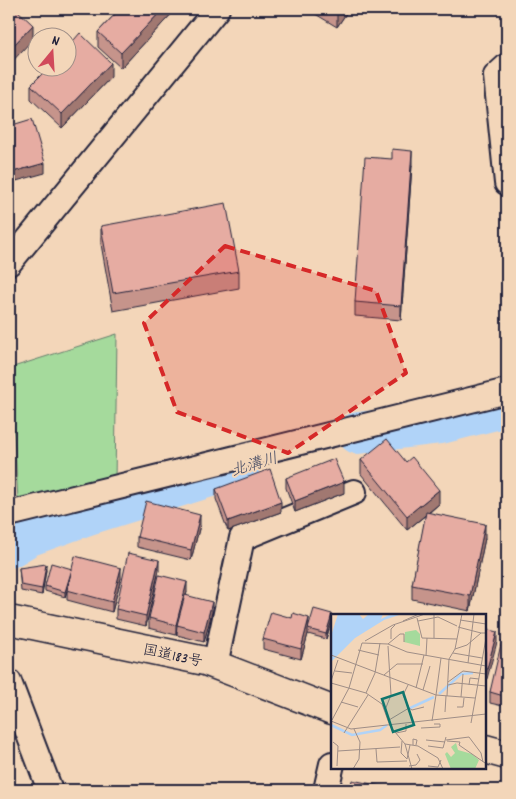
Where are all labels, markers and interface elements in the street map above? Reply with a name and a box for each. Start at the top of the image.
north arrow [28,28,78,78]
text: N [49,31,62,52]
water label: 北溝川 [228,447,281,483]
inset map [331,614,486,769]
street label: 国道183号 [140,640,205,674]

